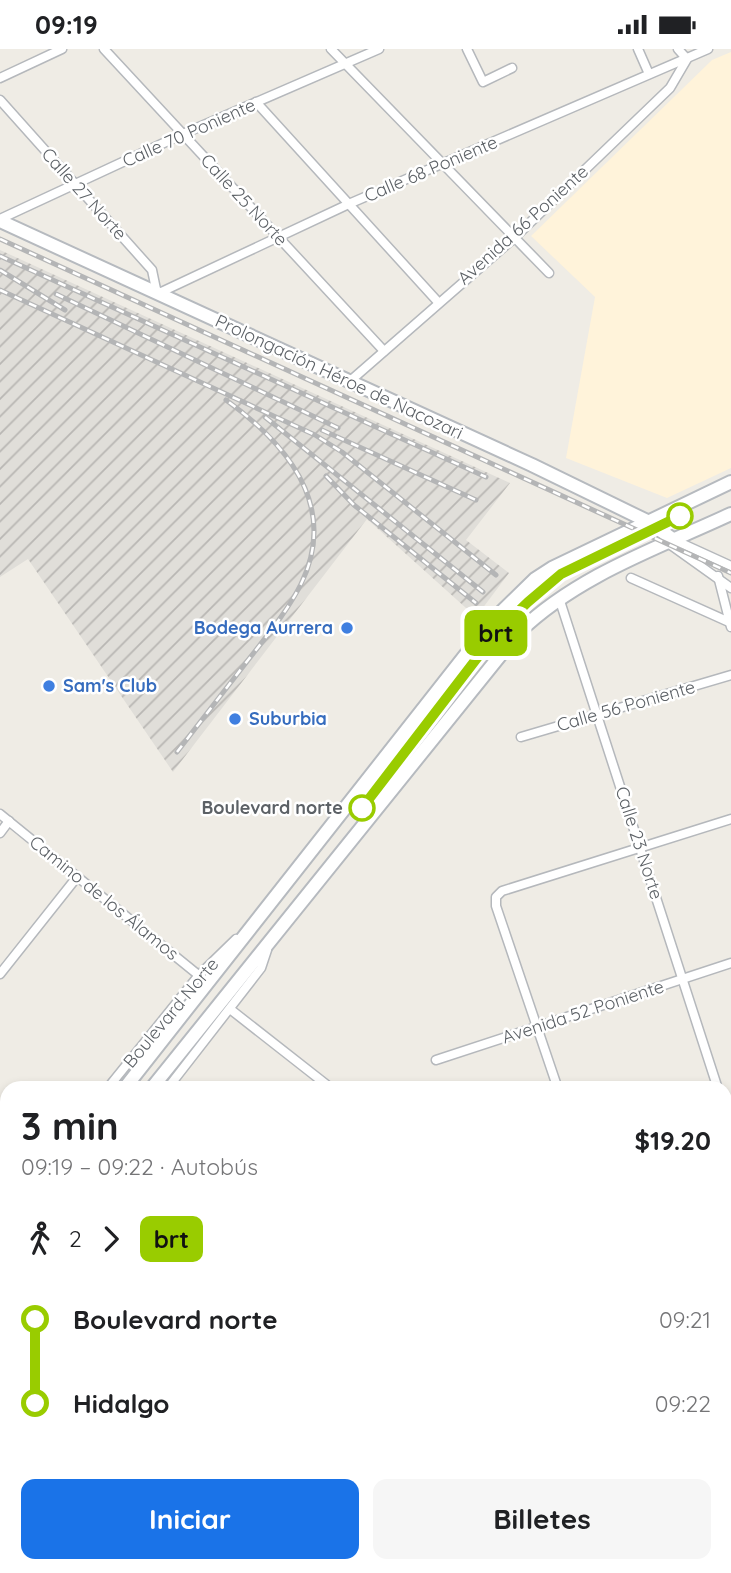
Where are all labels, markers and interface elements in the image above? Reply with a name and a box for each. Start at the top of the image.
text: 09:19 [35,8,98,41]
street label: Calle 70 Poniente [119,93,259,172]
street label: Calle 68 Poniente [361,130,501,207]
street label: Calle 27 Norte [37,143,132,245]
street label: Calle 25 Norte [196,149,293,251]
street label: Avenida 66 Poniente [452,160,593,290]
street label: Prolongación Héroe de Nacozari [212,309,467,444]
unlabelled marker [667,503,693,529]
line badge: brt [456,610,536,656]
place label: Bodega Aurrera [194,616,333,639]
text: brt [478,618,514,648]
marker: Bodega Aurrera [339,620,355,636]
place label: Sam's Club [63,674,157,697]
street label: Calle 56 Poniente [554,675,698,736]
marker: Sam's Club [41,678,57,694]
place label: Suburbia [249,707,327,730]
marker: Suburbia [227,711,243,727]
street label: Calle 23 Norte [610,784,669,902]
marker: Boulevard norte [349,795,375,821]
place label: Boulevard norte [201,796,343,819]
street label: Camino de los Álamos [25,830,184,965]
street label: Boulevard Norte [118,953,223,1072]
street label: Avenida 52 Poniente [499,974,667,1049]
text: 3 min [21,1102,119,1150]
text: $19.20 [634,1124,711,1157]
text: 09:19 – 09:22 · Autobús [21,1152,258,1181]
icon: walk [21,1220,59,1258]
icon: forward [92,1220,130,1258]
text: 2 [69,1224,82,1253]
text: brt [154,1224,189,1254]
text: Boulevard norte [73,1303,278,1336]
text: 09:21 [659,1305,711,1334]
text: Hidalgo [73,1387,170,1420]
text: 09:22 [655,1389,711,1418]
button: Iniciar [21,1479,359,1559]
button: Billetes [373,1479,711,1559]

